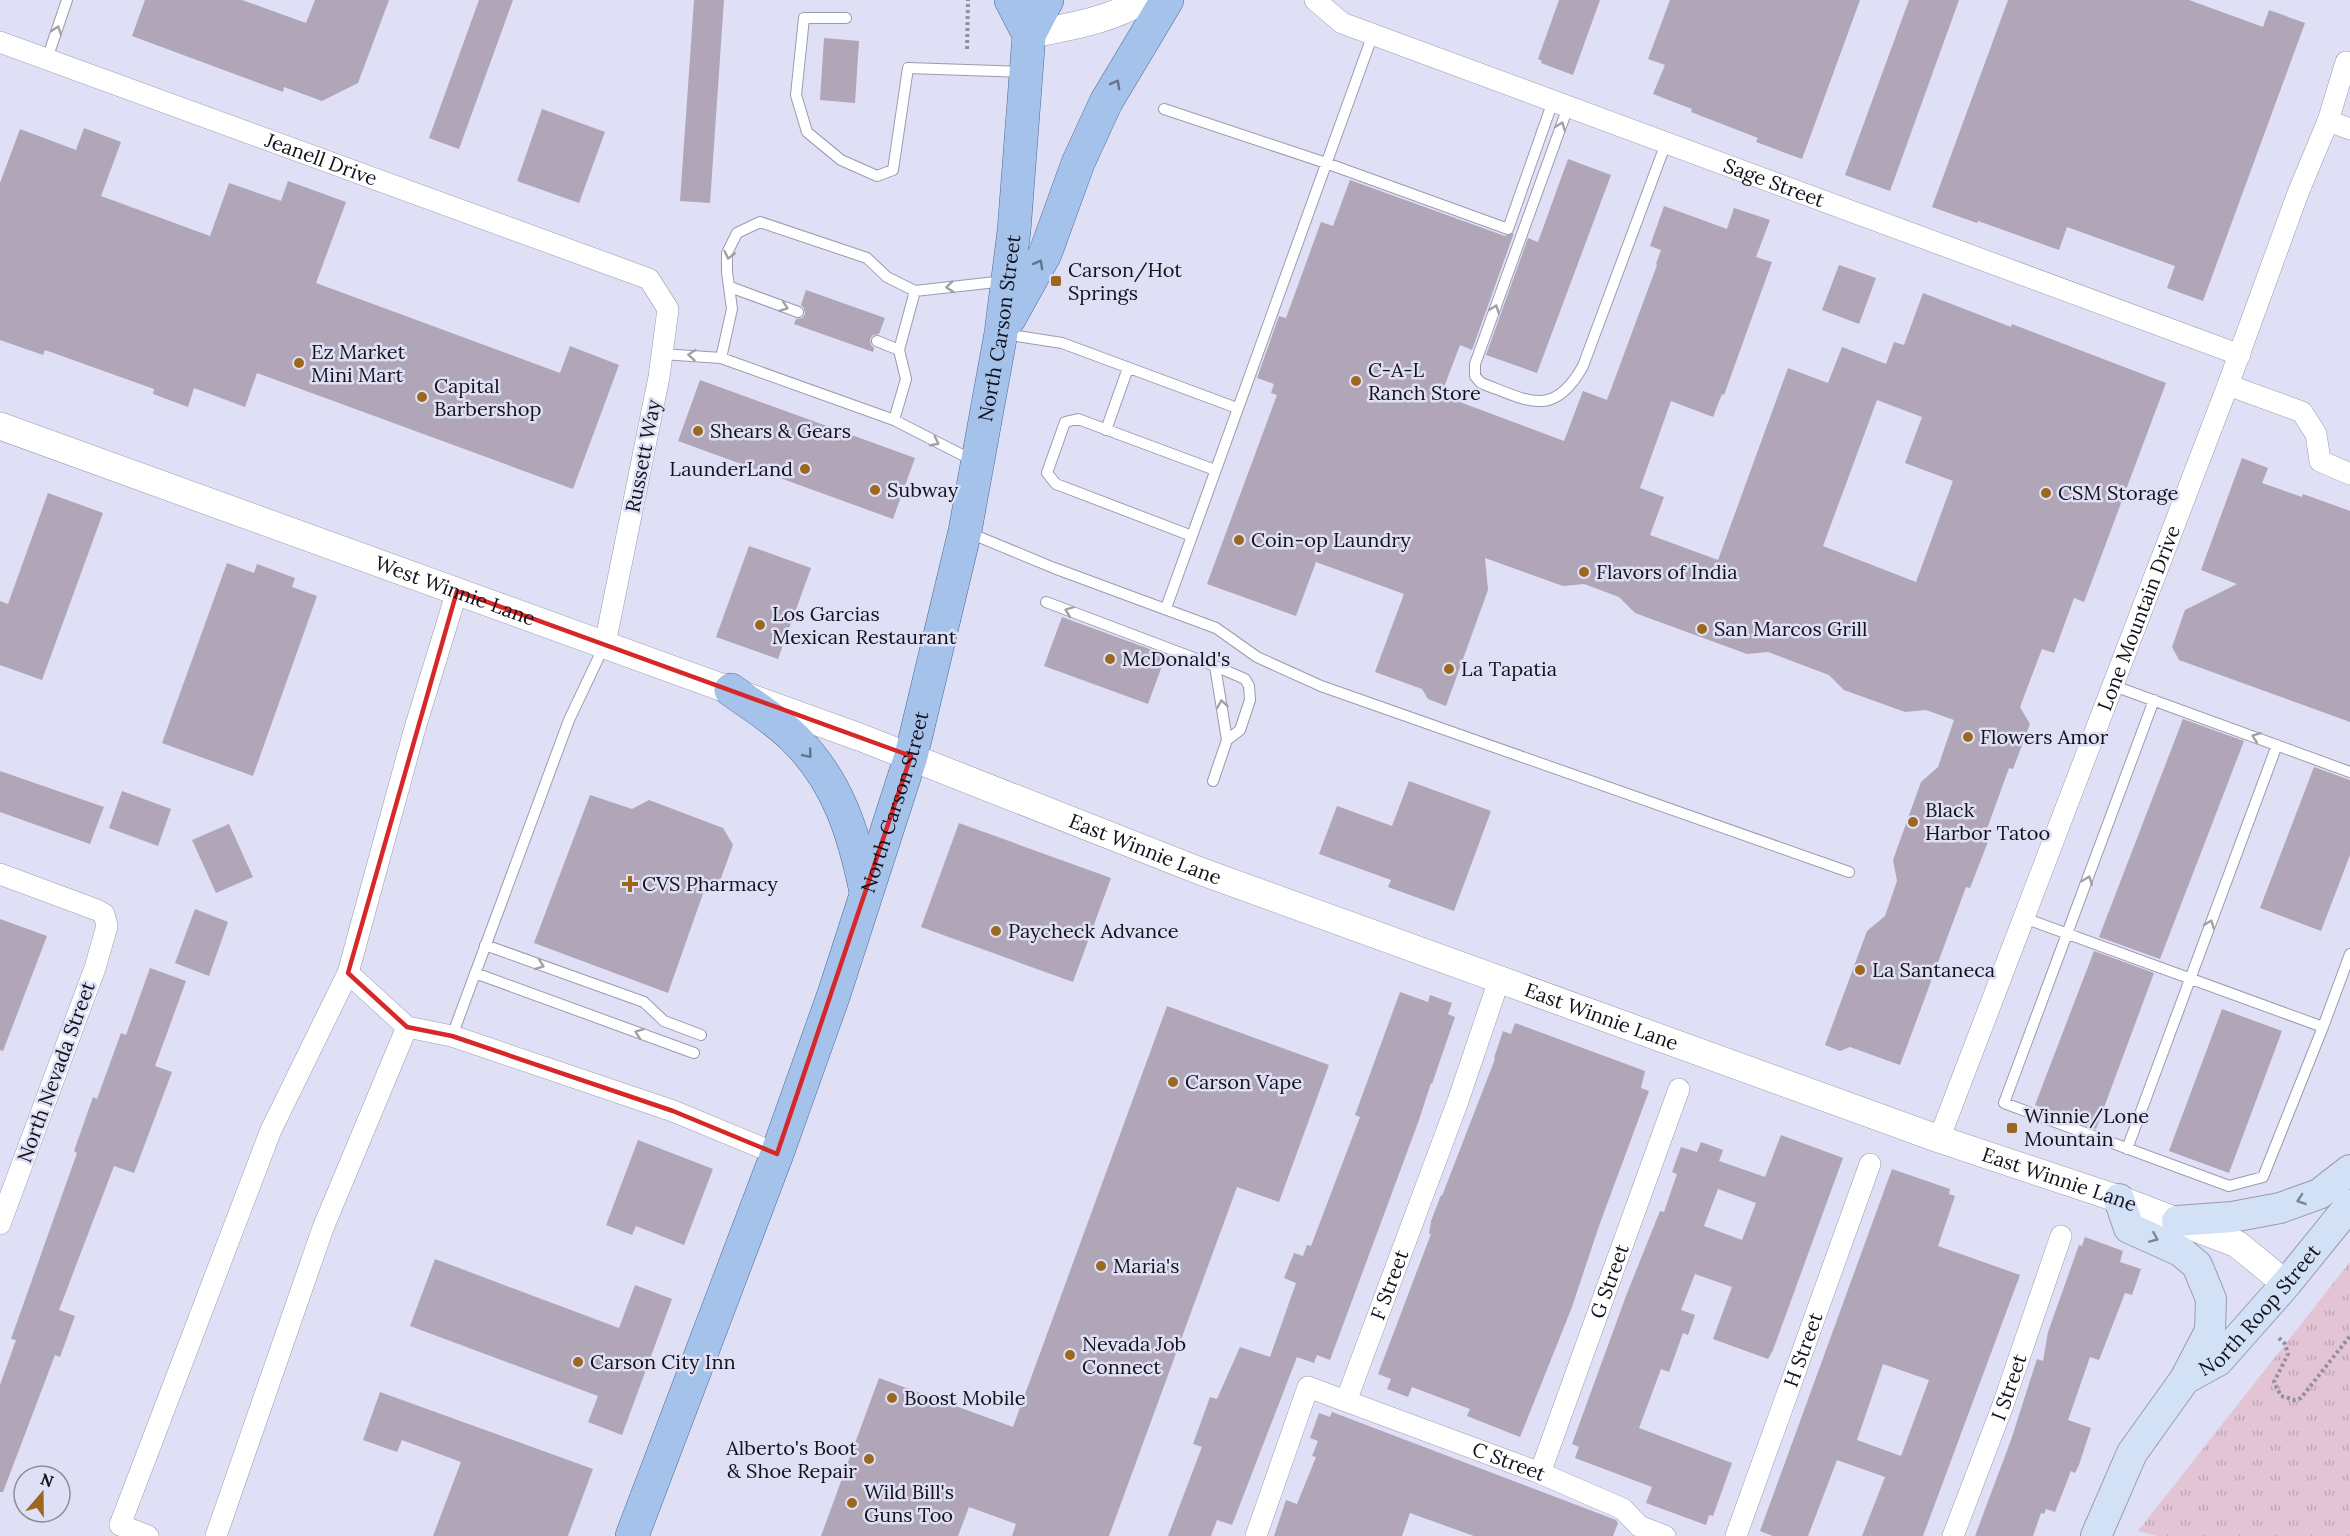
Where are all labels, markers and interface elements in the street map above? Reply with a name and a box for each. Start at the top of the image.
one-way arrow [50,25,63,36]
one-way arrow [1109,80,1120,91]
one-way arrow [1554,121,1567,132]
street label: Jeanell Drive [261,127,381,191]
street label: Sage Street [1720,152,1828,212]
street label: North Carson Street [972,233,1025,423]
one-way arrow [723,250,736,260]
place label: Carson/Hot Springs [1068,257,1182,305]
one-way arrow [1032,259,1043,270]
marker: Carson/Hot Springs [1049,274,1063,288]
one-way arrow [945,280,954,293]
one-way arrow [778,300,789,312]
one-way arrow [1488,304,1501,315]
place label: Ez Market Mini Mart [311,339,405,387]
one-way arrow [687,349,696,362]
marker: Ez Market Mini Mart [292,356,306,370]
place label: C-A-L Ranch Store [1368,357,1481,405]
place label: Capital Barbershop [434,373,541,421]
marker: C-A-L Ranch Store [1349,374,1363,388]
marker: Capital Barbershop [415,390,429,404]
street label: Russett Way [619,397,666,514]
place label: Shears & Gears [710,418,851,443]
marker: Shears & Gears [691,424,705,438]
one-way arrow [929,435,940,446]
place label: LaunderLand [669,456,793,481]
marker: LaunderLand [798,462,812,476]
place label: Subway [887,477,959,502]
place label: CSM Storage [2058,480,2178,505]
marker: Subway [868,483,882,497]
marker: CSM Storage [2039,486,2053,500]
street label: Lone Mountain Drive [2091,521,2185,714]
place label: Coin-op Laundry [1251,527,1411,552]
marker: Coin-op Laundry [1232,533,1246,547]
street label: West Winnie Lane [372,550,539,631]
place label: Flavors of India [1596,559,1738,584]
marker: Flavors of India [1577,565,1591,579]
place label: Los Garcias Mexican Restaurant [772,601,957,649]
one-way arrow [1064,606,1075,618]
place label: San Marcos Grill [1714,616,1867,641]
marker: Los Garcias Mexican Restaurant [753,618,767,632]
marker: San Marcos Grill [1695,622,1709,636]
place label: McDonald's [1122,646,1230,671]
marker: McDonald's [1103,652,1117,666]
place label: La Tapatia [1461,656,1557,681]
marker: La Tapatia [1442,662,1456,676]
one-way arrow [1216,700,1228,709]
street label: North Carson Street [855,708,933,896]
place label: Flowers Amor [1980,724,2109,749]
marker: Flowers Amor [1961,730,1975,744]
one-way arrow [2251,732,2262,745]
one-way arrow [801,747,812,758]
place label: Black Harbor Tatoo [1925,797,2050,845]
street label: East Winnie Lane [1066,808,1225,890]
marker: Black Harbor Tatoo [1906,815,1920,829]
place label: CVS Pharmacy [642,871,778,896]
one-way arrow [2081,875,2093,886]
marker: CVS Pharmacy [623,877,637,891]
place label: Paycheck Advance [1008,918,1179,943]
one-way arrow [2203,920,2215,931]
marker: Paycheck Advance [989,924,1003,938]
one-way arrow [534,957,545,970]
place label: La Santaneca [1872,957,1995,982]
marker: La Santaneca [1853,963,1867,977]
street label: East Winnie Lane [1521,977,1682,1055]
street label: North Nevada Street [11,978,100,1166]
one-way arrow [635,1027,645,1040]
place label: Carson Vape [1185,1069,1302,1094]
marker: Carson Vape [1166,1075,1180,1089]
place label: Winnie/Lone Mountain [2024,1103,2149,1151]
marker: Winnie/Lone Mountain [2005,1121,2019,1135]
street label: East Winnie Lane [1979,1141,2141,1217]
one-way arrow [2296,1193,2307,1206]
one-way arrow [2148,1231,2159,1243]
street label: North Roop Street [2194,1239,2325,1381]
street label: G Street [1584,1240,1634,1322]
street label: F Street [1364,1246,1413,1323]
place label: Maria's [1113,1253,1179,1278]
marker: Maria's [1094,1259,1108,1273]
street label: H Street [1778,1309,1828,1390]
place label: Nevada Job Connect [1082,1331,1186,1379]
marker: Nevada Job Connect [1063,1348,1077,1362]
place label: Carson City Inn [590,1349,736,1374]
street label: I Street [1985,1350,2032,1424]
marker: Carson City Inn [571,1355,585,1369]
place label: Boost Mobile [904,1385,1026,1410]
marker: Boost Mobile [885,1391,899,1405]
place label: Alberto's Boot & Shoe Repair [725,1435,857,1483]
street label: C Street [1469,1436,1550,1486]
marker: Alberto's Boot & Shoe Repair [862,1452,876,1466]
north arrow [12,1464,72,1524]
text: N [38,1468,56,1491]
place label: Wild Bill's Guns Too [864,1479,954,1527]
marker: Wild Bill's Guns Too [845,1496,859,1510]

